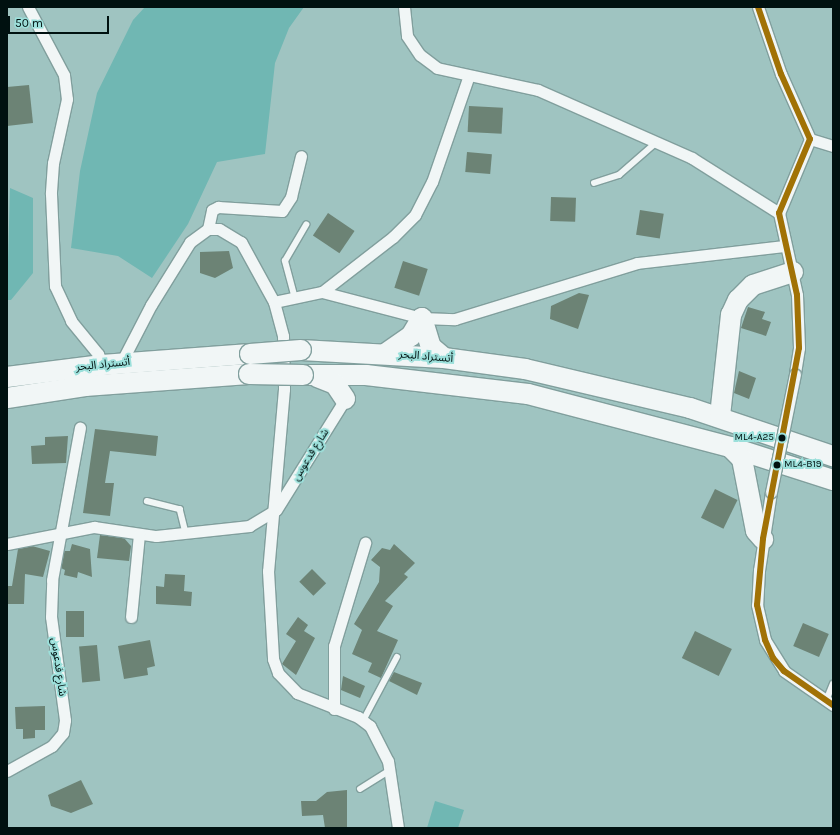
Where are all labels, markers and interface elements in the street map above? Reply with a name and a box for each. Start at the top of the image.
scale bar [10,8,111,34]
text: 50 m [15,16,43,30]
street label: أتستراد البحر [398,348,454,366]
street label: أتستراد البحر [75,356,131,374]
street label: شارع فدعوس [290,427,332,483]
place label: ML4-A25 [735,432,774,444]
marker: ML4-A25 [777,433,787,443]
place label: ML4-B19 [784,459,822,471]
marker: ML4-B19 [772,460,782,470]
street label: شارع فدعوس [47,637,69,697]

